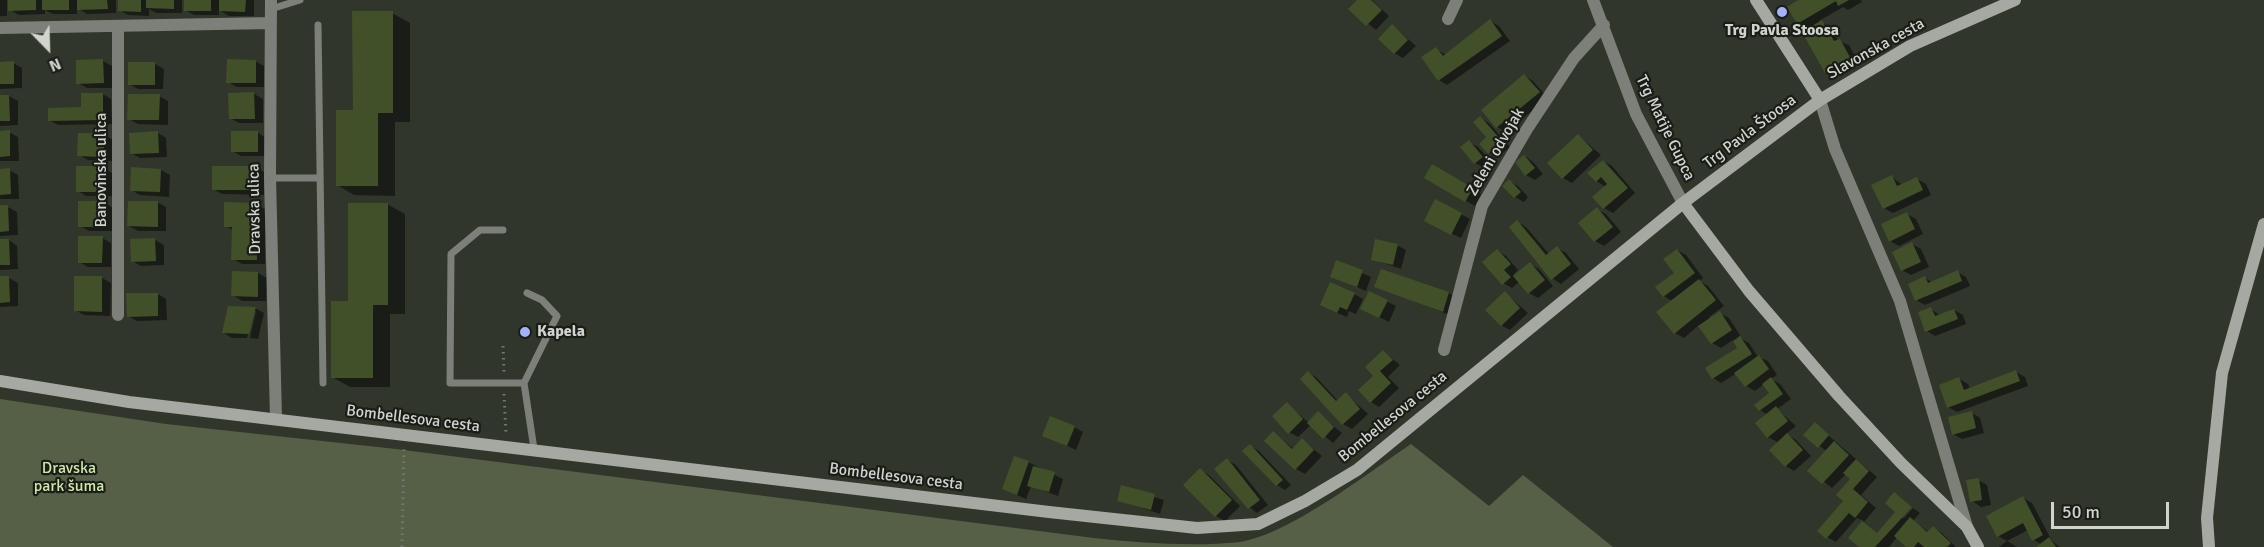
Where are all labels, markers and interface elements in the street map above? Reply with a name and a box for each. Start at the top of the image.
marker: Trg Pavla Stoosa [1775,5,1789,19]
street label: Slavonska cesta [1824,14,1928,84]
north arrow [18,18,78,78]
place label: Trg Pavla Stoosa [1725,21,1839,41]
text: N [46,53,64,76]
street label: Trg Matije Gupca [1631,72,1699,184]
street label: Trg Pavla Štoosa [1700,91,1800,173]
street label: Zeleni odvojak [1463,105,1529,199]
street label: Banovinska ulica [92,113,112,227]
street label: Dravska ulica [245,163,265,255]
place label: Kapela [537,322,585,342]
marker: Kapela [518,325,532,339]
street label: Bombellesova cesta [1335,367,1451,467]
street label: Bombellesova cesta [345,401,481,437]
park label: Dravska park šuma [34,459,104,497]
street label: Bombellesova cesta [828,459,964,495]
scale bar [2054,490,2172,528]
text: 50 m [2062,501,2100,523]

